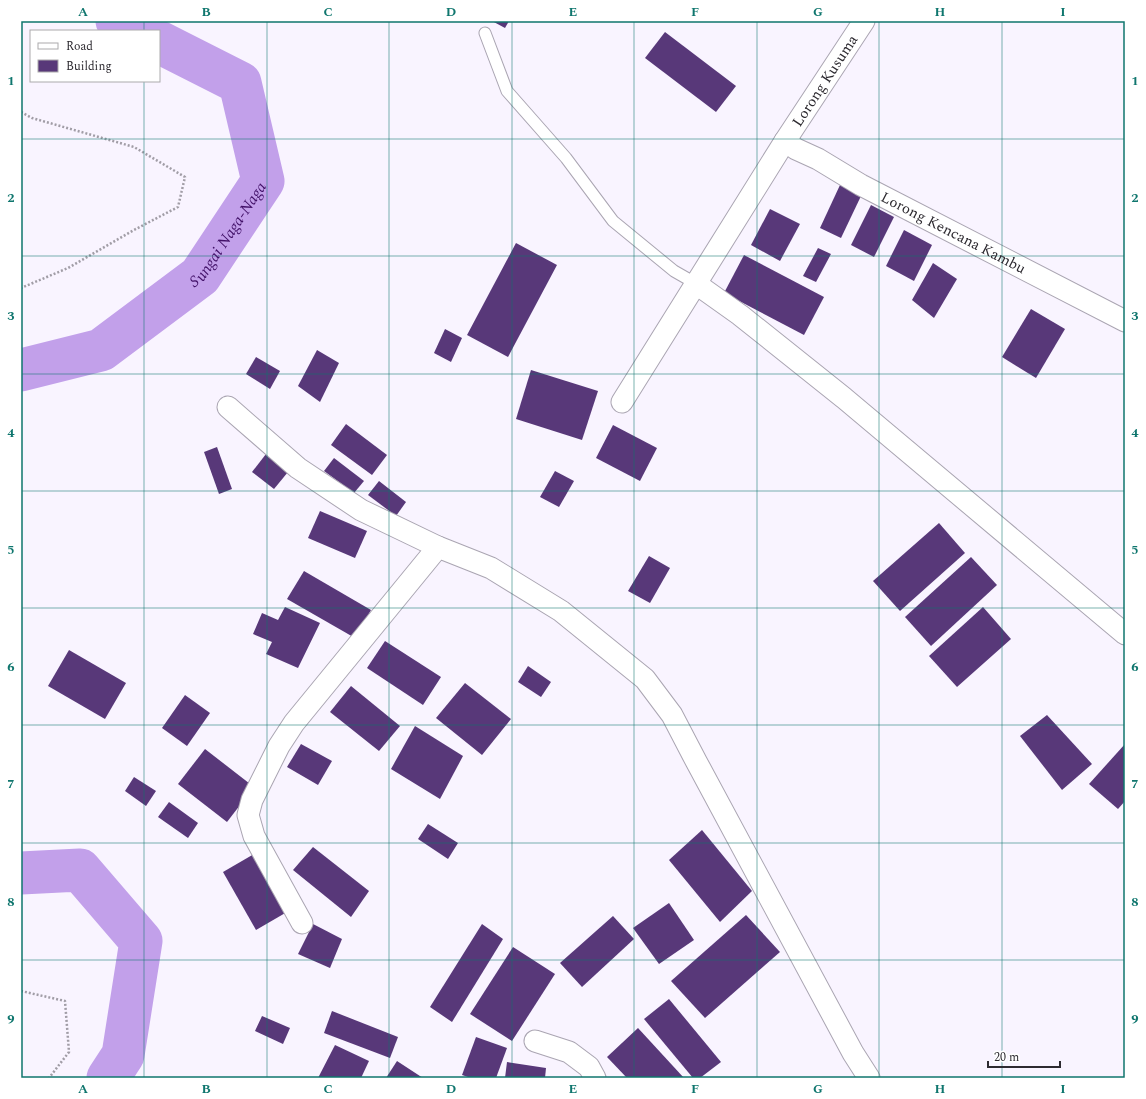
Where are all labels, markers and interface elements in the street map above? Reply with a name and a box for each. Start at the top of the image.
text: A [78,2,88,22]
text: B [201,2,211,22]
text: C [323,2,333,22]
text: D [446,2,456,22]
text: E [569,2,578,22]
text: F [691,2,699,22]
text: G [813,2,823,22]
text: H [935,2,946,22]
text: I [1060,2,1066,22]
legend [30,30,160,82]
street label: Lorong Kusuma [786,30,864,132]
text: Road [66,37,93,56]
text: Building [66,57,112,76]
text: 1 [7,71,15,91]
text: 1 [1131,71,1139,91]
water label: Sungai Naga-Naga [184,177,272,293]
street label: Lorong Kencana Kambu [877,186,1030,280]
text: 2 [7,188,15,208]
text: 2 [1131,188,1139,208]
text: 3 [7,306,15,326]
text: 3 [1131,306,1139,326]
text: 4 [7,423,15,443]
text: 4 [1131,423,1139,443]
text: 5 [7,540,15,560]
text: 5 [1131,540,1139,560]
text: 6 [7,657,15,677]
text: 6 [1131,657,1139,677]
text: 7 [7,774,15,794]
text: 7 [1131,774,1139,794]
text: 8 [7,892,15,912]
text: 8 [1131,892,1139,912]
text: 9 [7,1009,15,1029]
text: 9 [1131,1009,1139,1029]
scale bar [988,1043,1060,1069]
text: 20 m [994,1048,1019,1067]
text: A [78,1079,88,1099]
text: B [201,1079,211,1099]
text: C [323,1079,333,1099]
text: D [446,1079,456,1099]
text: E [569,1079,578,1099]
text: F [691,1079,699,1099]
text: G [813,1079,823,1099]
text: H [935,1079,946,1099]
text: I [1060,1079,1066,1099]

